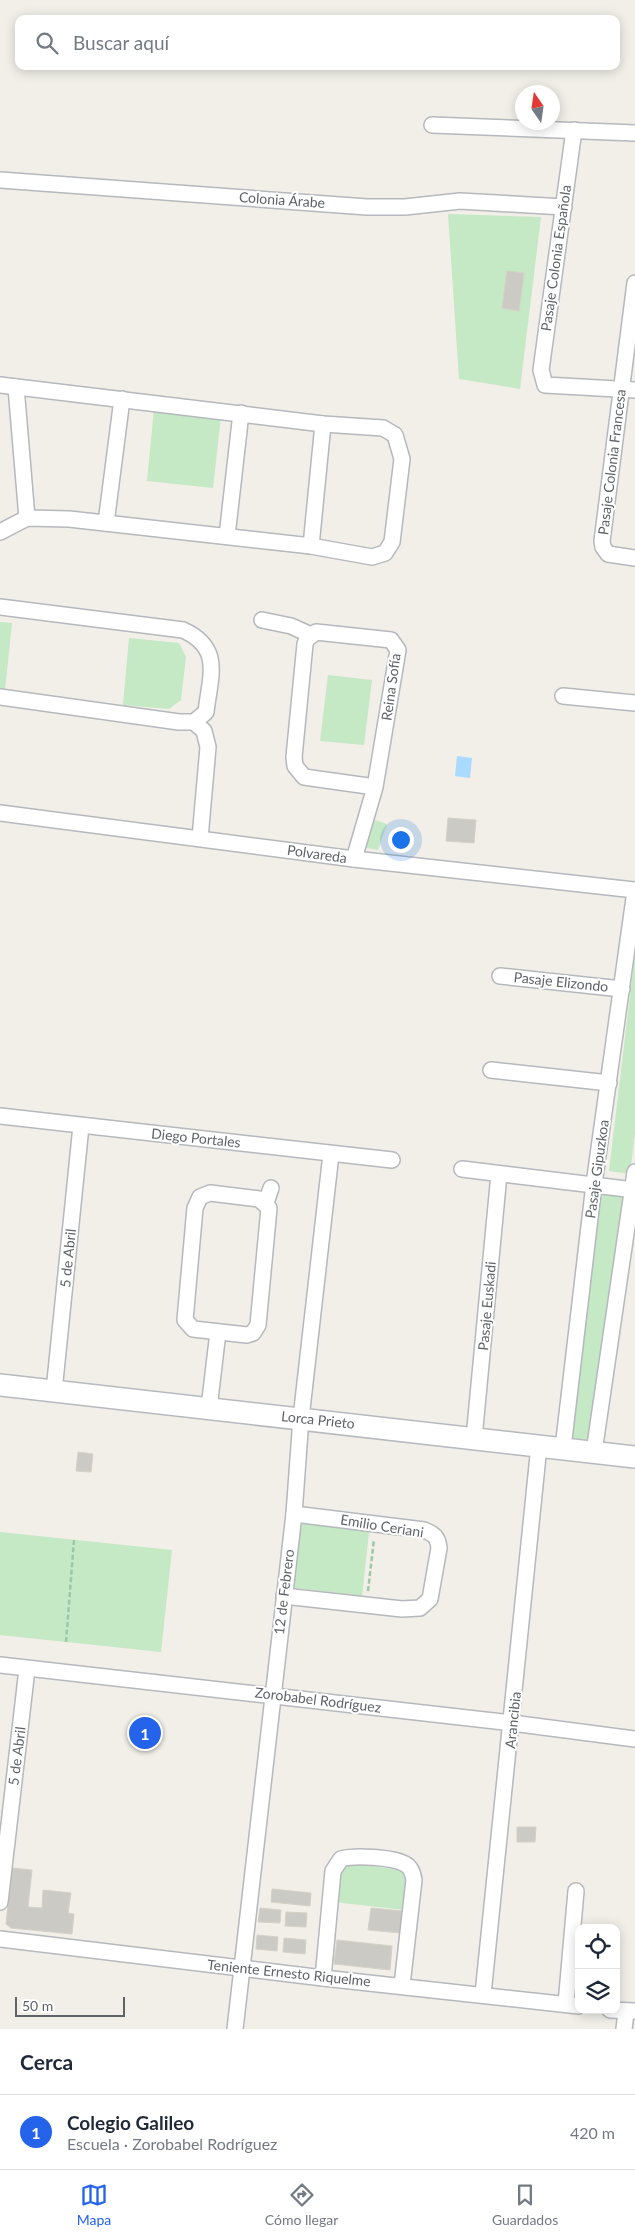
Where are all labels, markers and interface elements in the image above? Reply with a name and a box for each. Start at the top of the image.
search box [15,15,620,70]
icon: search [33,29,61,57]
text: Buscar aquí [73,31,169,54]
north arrow [515,85,560,130]
street label: Pasaje Colonia Española [537,184,574,332]
street label: Colonia Árabe [238,188,326,211]
street label: Pasaje Colonia Francesa [594,388,629,536]
street label: Reina Sofía [377,652,404,722]
your location [388,827,414,853]
street label: Polvareda [286,841,348,866]
street label: Pasaje Elizondo [513,968,609,995]
street label: Pasaje Gipuzkoa [581,1118,612,1219]
street label: Diego Portales [151,1124,242,1151]
street label: 5 de Abril [56,1228,79,1288]
street label: Pasaje Euskadi [474,1261,499,1351]
street label: Lorca Prieto [281,1407,356,1432]
street label: Emilio Ceriani [339,1511,425,1540]
street label: 12 de Febrero [270,1548,297,1636]
street label: Zorobabel Rodríguez [254,1683,382,1716]
street label: Arancibia [501,1690,524,1749]
pin: 1 [129,1714,161,1752]
street label: 5 de Abril [4,1726,29,1786]
map controls [575,1924,620,2014]
button: locate [575,1924,620,1969]
street label: Teniente Ernesto Riquelme [206,1955,372,1990]
button: layers [575,1969,620,2014]
scale bar [15,1994,125,2017]
text: 50 m [22,1997,53,2014]
text: Cerca [20,2049,73,2074]
text: Colegio Galileo [67,2111,194,2134]
text: 1 [31,2123,41,2142]
text: 420 m [570,2123,615,2142]
text: Escuela · Zorobabel Rodríguez [67,2134,277,2153]
tab: Mapa [77,2181,111,2228]
tab: Cómo llegar [265,2181,338,2228]
tab: Guardados [492,2181,558,2228]

